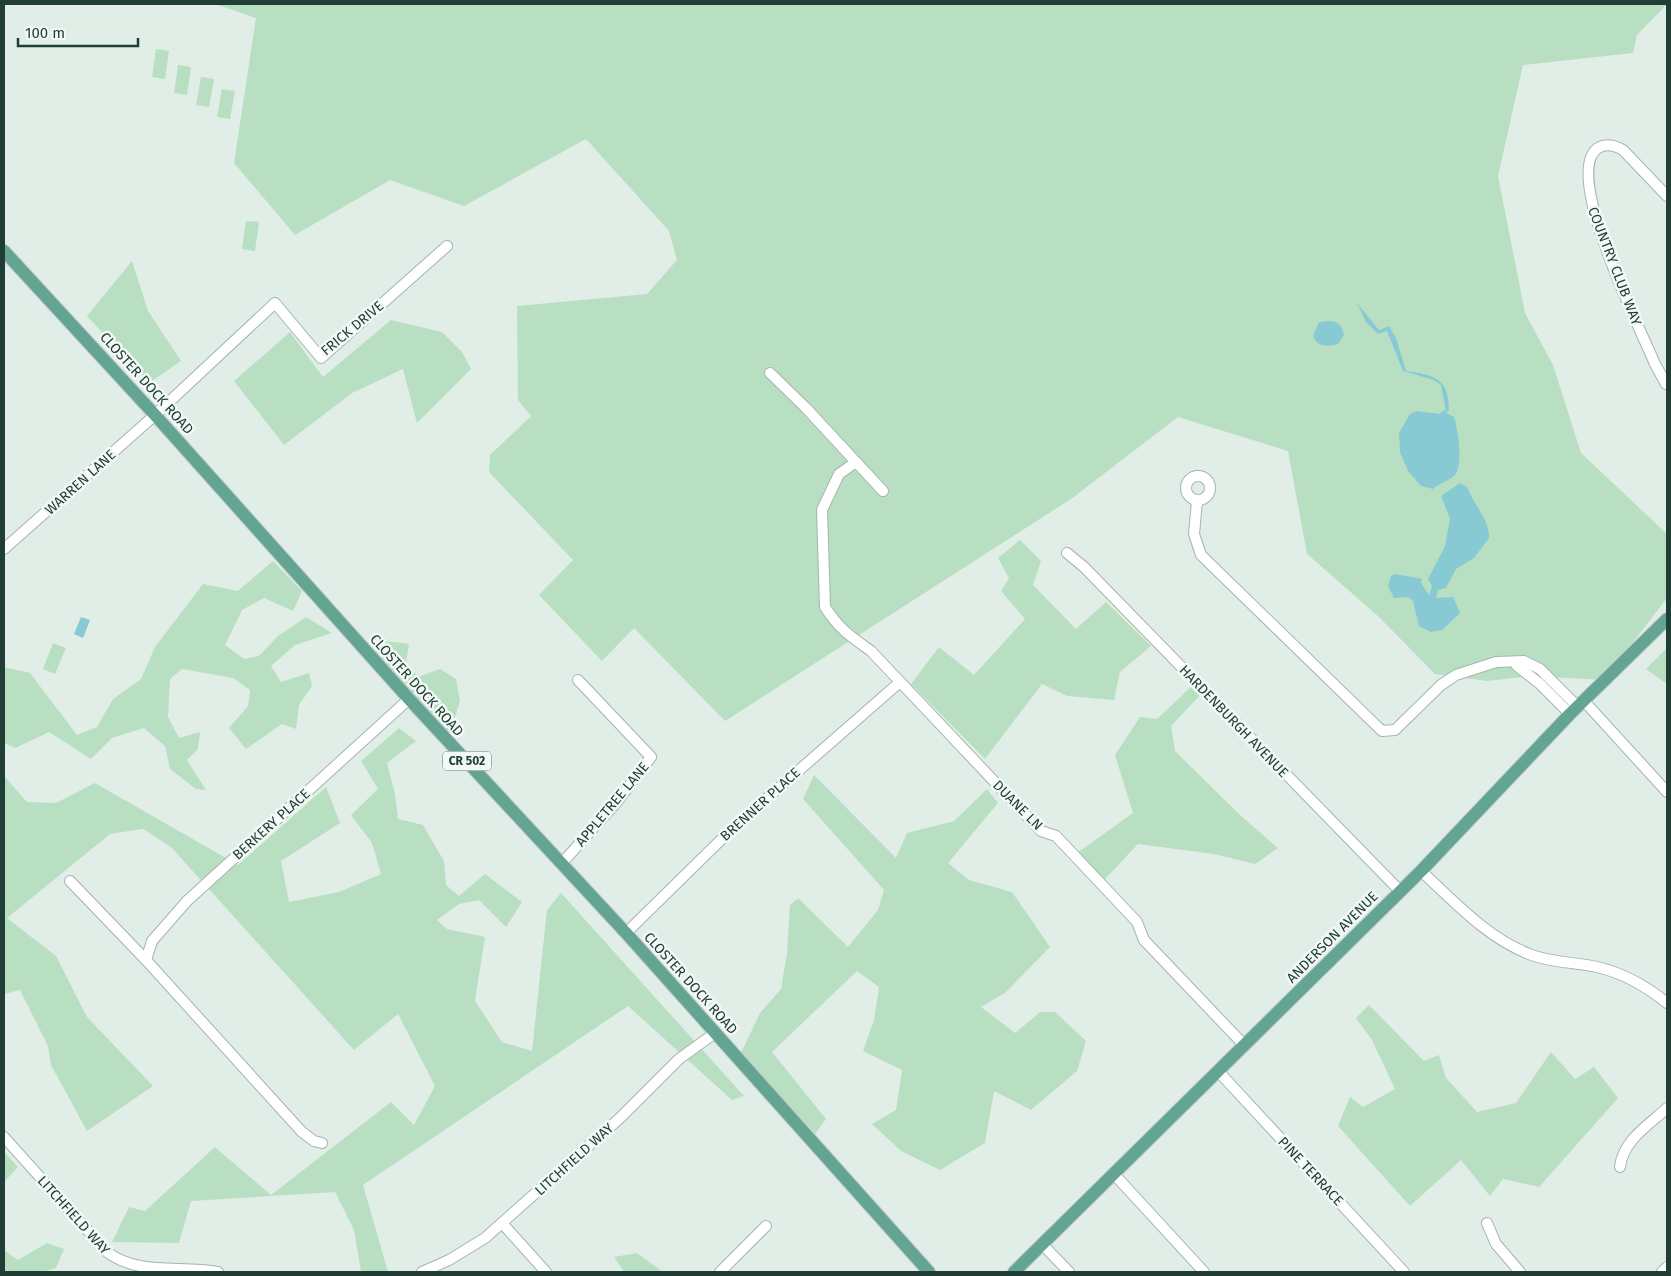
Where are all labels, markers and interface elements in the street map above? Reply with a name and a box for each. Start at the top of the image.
scale bar [18,15,138,47]
text: 100 m [25,24,65,42]
street label: COUNTRY CLUB WAY [1584,205,1645,328]
street label: FRICK DRIVE [318,297,387,359]
street label: CLOSTER DOCK ROAD [96,329,197,438]
street label: WARREN LANE [41,446,119,519]
street label: CLOSTER DOCK ROAD [366,631,467,740]
street label: HARDENBURGH AVENUE [1176,662,1292,781]
road number: CR 502 [443,751,491,770]
street label: APPLETREE LANE [572,759,653,850]
street label: BRENNER PLACE [717,764,804,845]
street label: DUANE LN [989,777,1046,834]
street label: BERKERY PLACE [229,785,313,863]
street label: ANDERSON AVENUE [1283,888,1382,987]
street label: CLOSTER DOCK ROAD [640,929,741,1038]
street label: LITCHFIELD WAY [531,1119,617,1199]
street label: PINE TERRACE [1274,1133,1347,1209]
street label: LITCHFIELD WAY [34,1172,114,1258]

